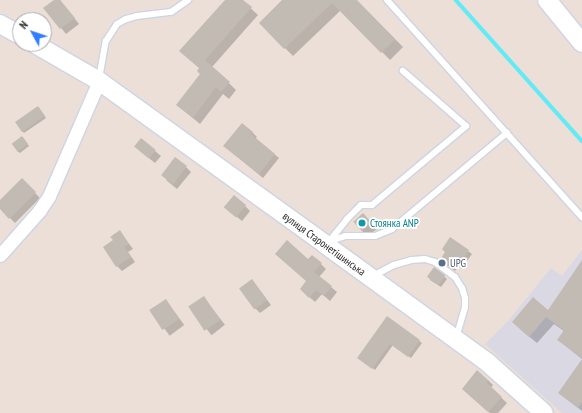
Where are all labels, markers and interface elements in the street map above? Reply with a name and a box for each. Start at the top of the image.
north arrow [12,12,52,52]
text: N [16,18,31,32]
street label: вулиця Старонетішинська [280,210,368,278]
place label: Стоянка ANP [370,216,419,230]
marker: Стоянка ANP [357,218,367,228]
place label: UPG [450,256,466,270]
marker: UPG [437,258,447,268]

